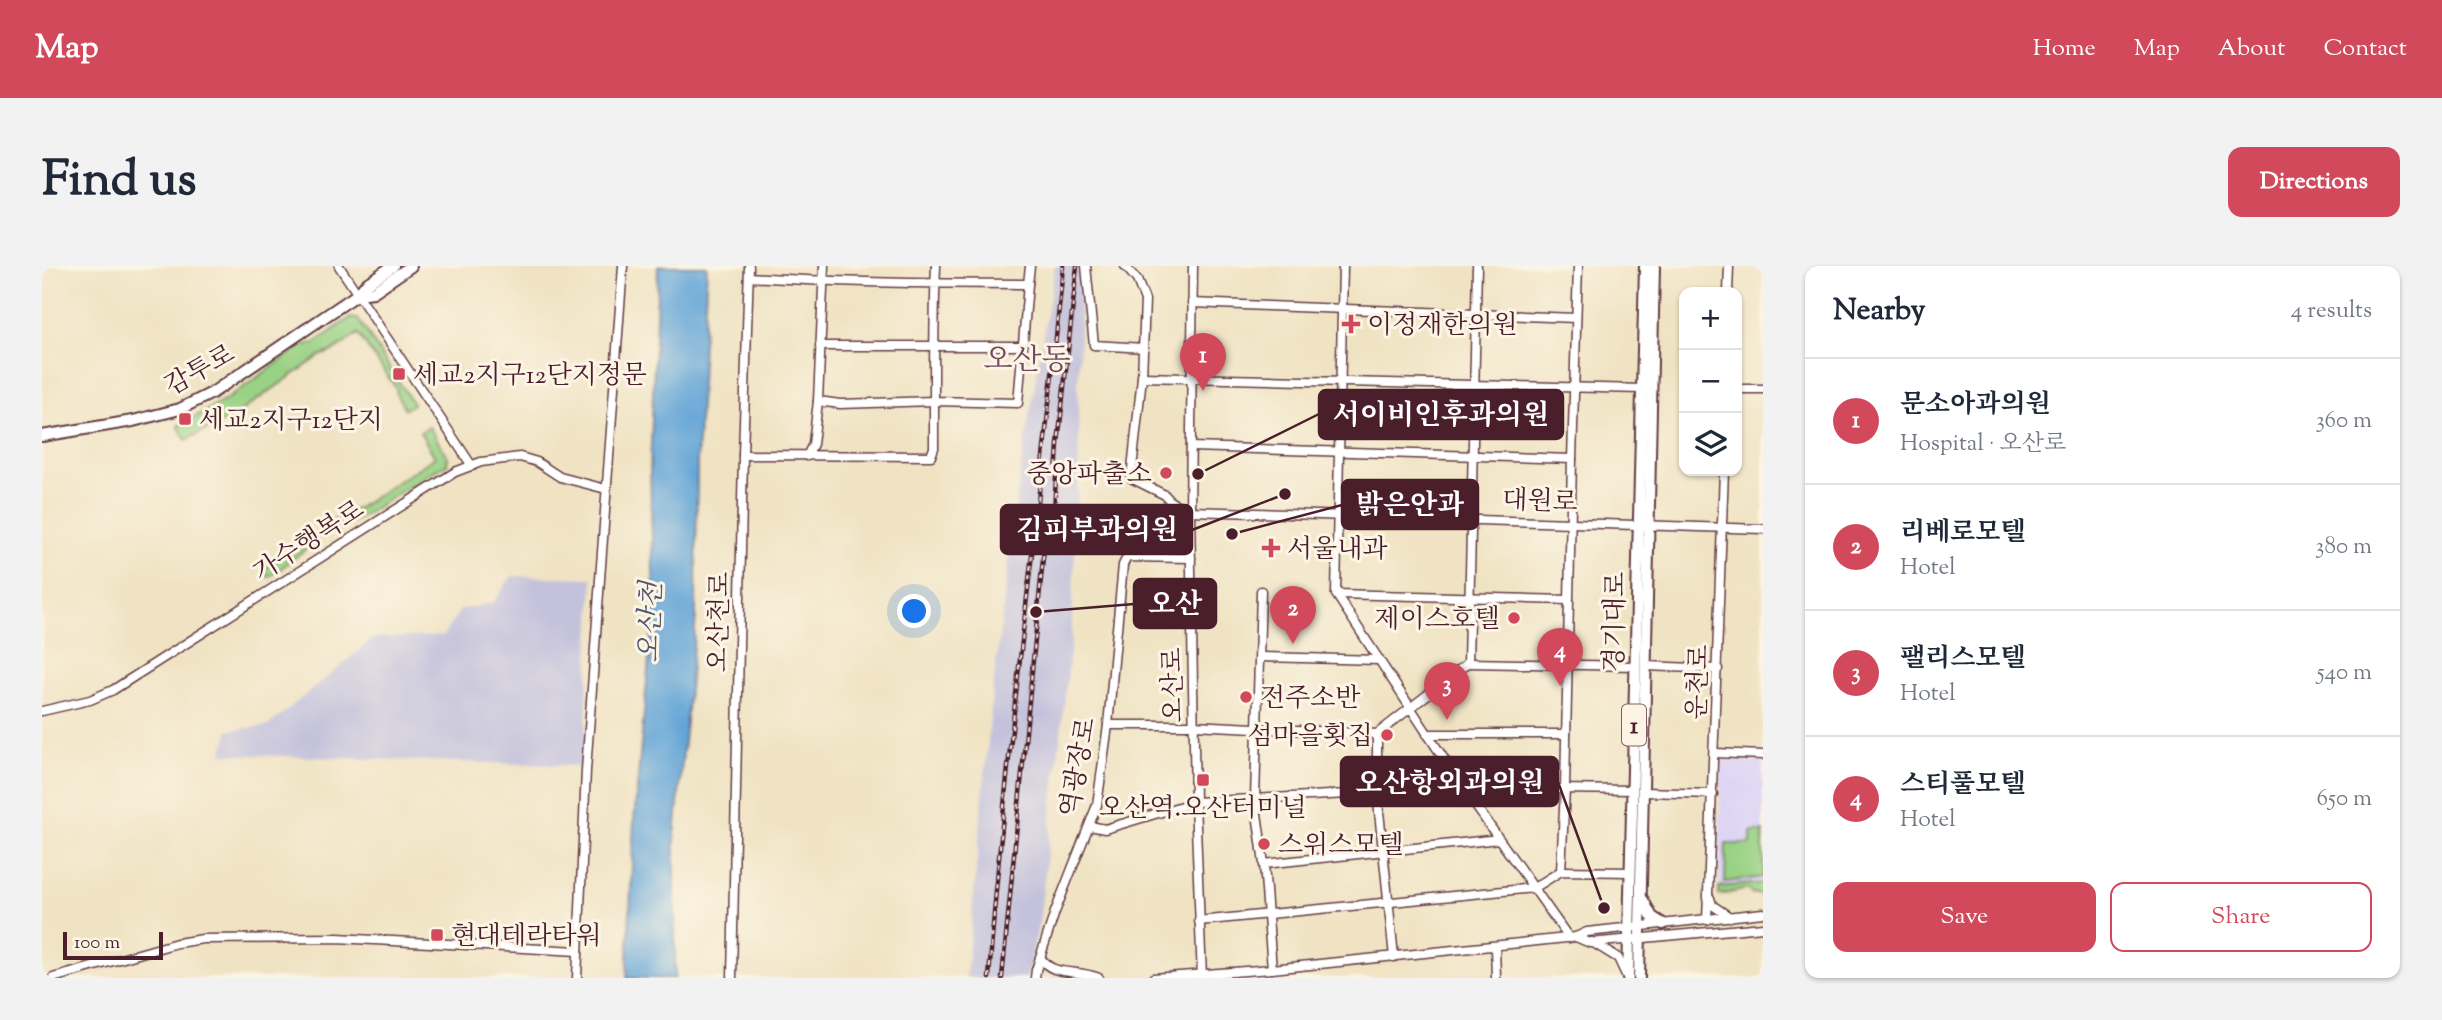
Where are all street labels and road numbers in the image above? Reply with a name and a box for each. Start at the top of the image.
street label: 감투로 [158,337,242,406]
street label: 대원로 [1502,483,1578,522]
street label: 가수행복로 [247,492,372,592]
street label: 오산천로 [701,571,740,673]
street label: 경기대로 [1597,571,1636,673]
street label: 운천로 [1680,644,1719,720]
street label: 오산로 [1155,647,1194,723]
road number: 1 [1622,704,1646,746]
street label: 역광장로 [1053,715,1106,820]

